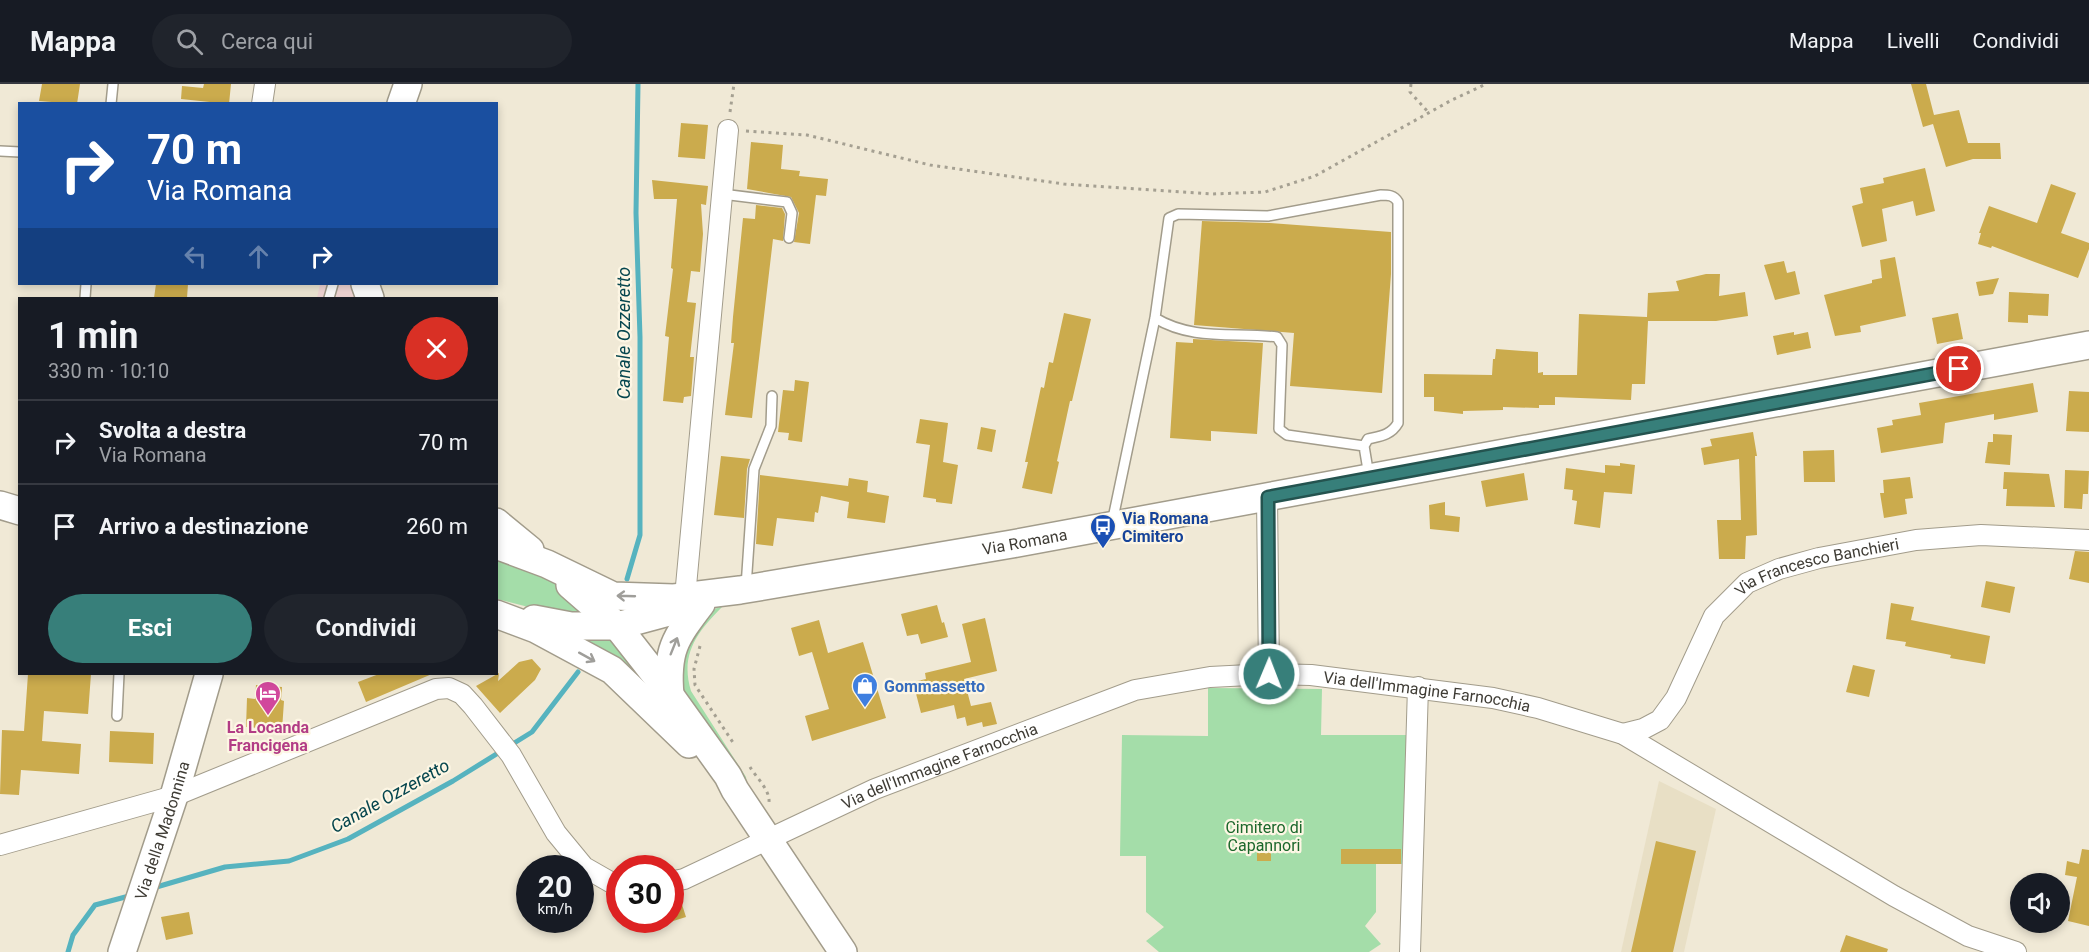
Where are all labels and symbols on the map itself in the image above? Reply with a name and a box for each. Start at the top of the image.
water label: Canale Ozzeretto [613,267,634,399]
pin [1933,343,1984,394]
place label: Via Romana Cimitero [1122,509,1209,546]
bus stop icon: Via Romana Cimitero [1088,512,1118,550]
street label: Via Romana [981,525,1069,559]
street label: Via Francesco Banchieri [1731,534,1900,600]
one-way arrow [617,590,637,602]
one-way arrow [670,638,681,656]
position arrow [1237,642,1301,706]
one-way arrow [578,651,595,663]
street label: Via dell'Immagine Farnocchia [1322,668,1532,716]
shop icon: Gommassetto [850,671,880,709]
place label: Gommassetto [884,677,985,696]
hotel icon: La Locanda Francigena [253,679,283,717]
place label: La Locanda Francigena [227,718,310,755]
street label: Via dell'Immagine Farnocchia [839,719,1040,813]
water label: Canale Ozzeretto [327,754,453,837]
street label: Via della Madonnina [131,759,194,902]
park label: Cimitero di Capannori [1225,818,1303,855]
speed limit sign: 30 [606,855,684,933]

